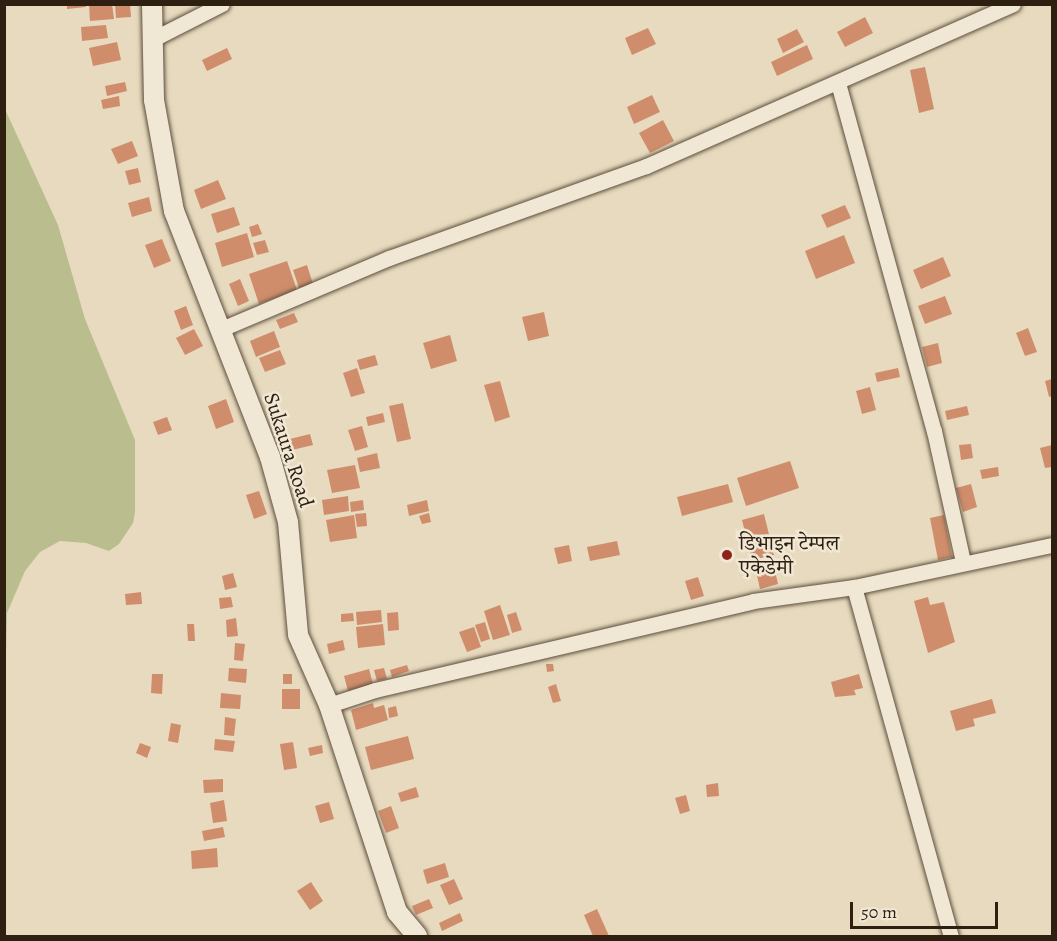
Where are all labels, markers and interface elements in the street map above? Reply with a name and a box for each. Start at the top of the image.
street label: Sukaura Road [259,389,319,511]
place label: डिभाइन टेम्पल एकेडेमी [739,530,839,580]
marker: डिभाइन टेम्पल एकेडेमी [720,548,734,562]
scale bar [853,890,1002,928]
text: 50 m [861,900,897,924]

